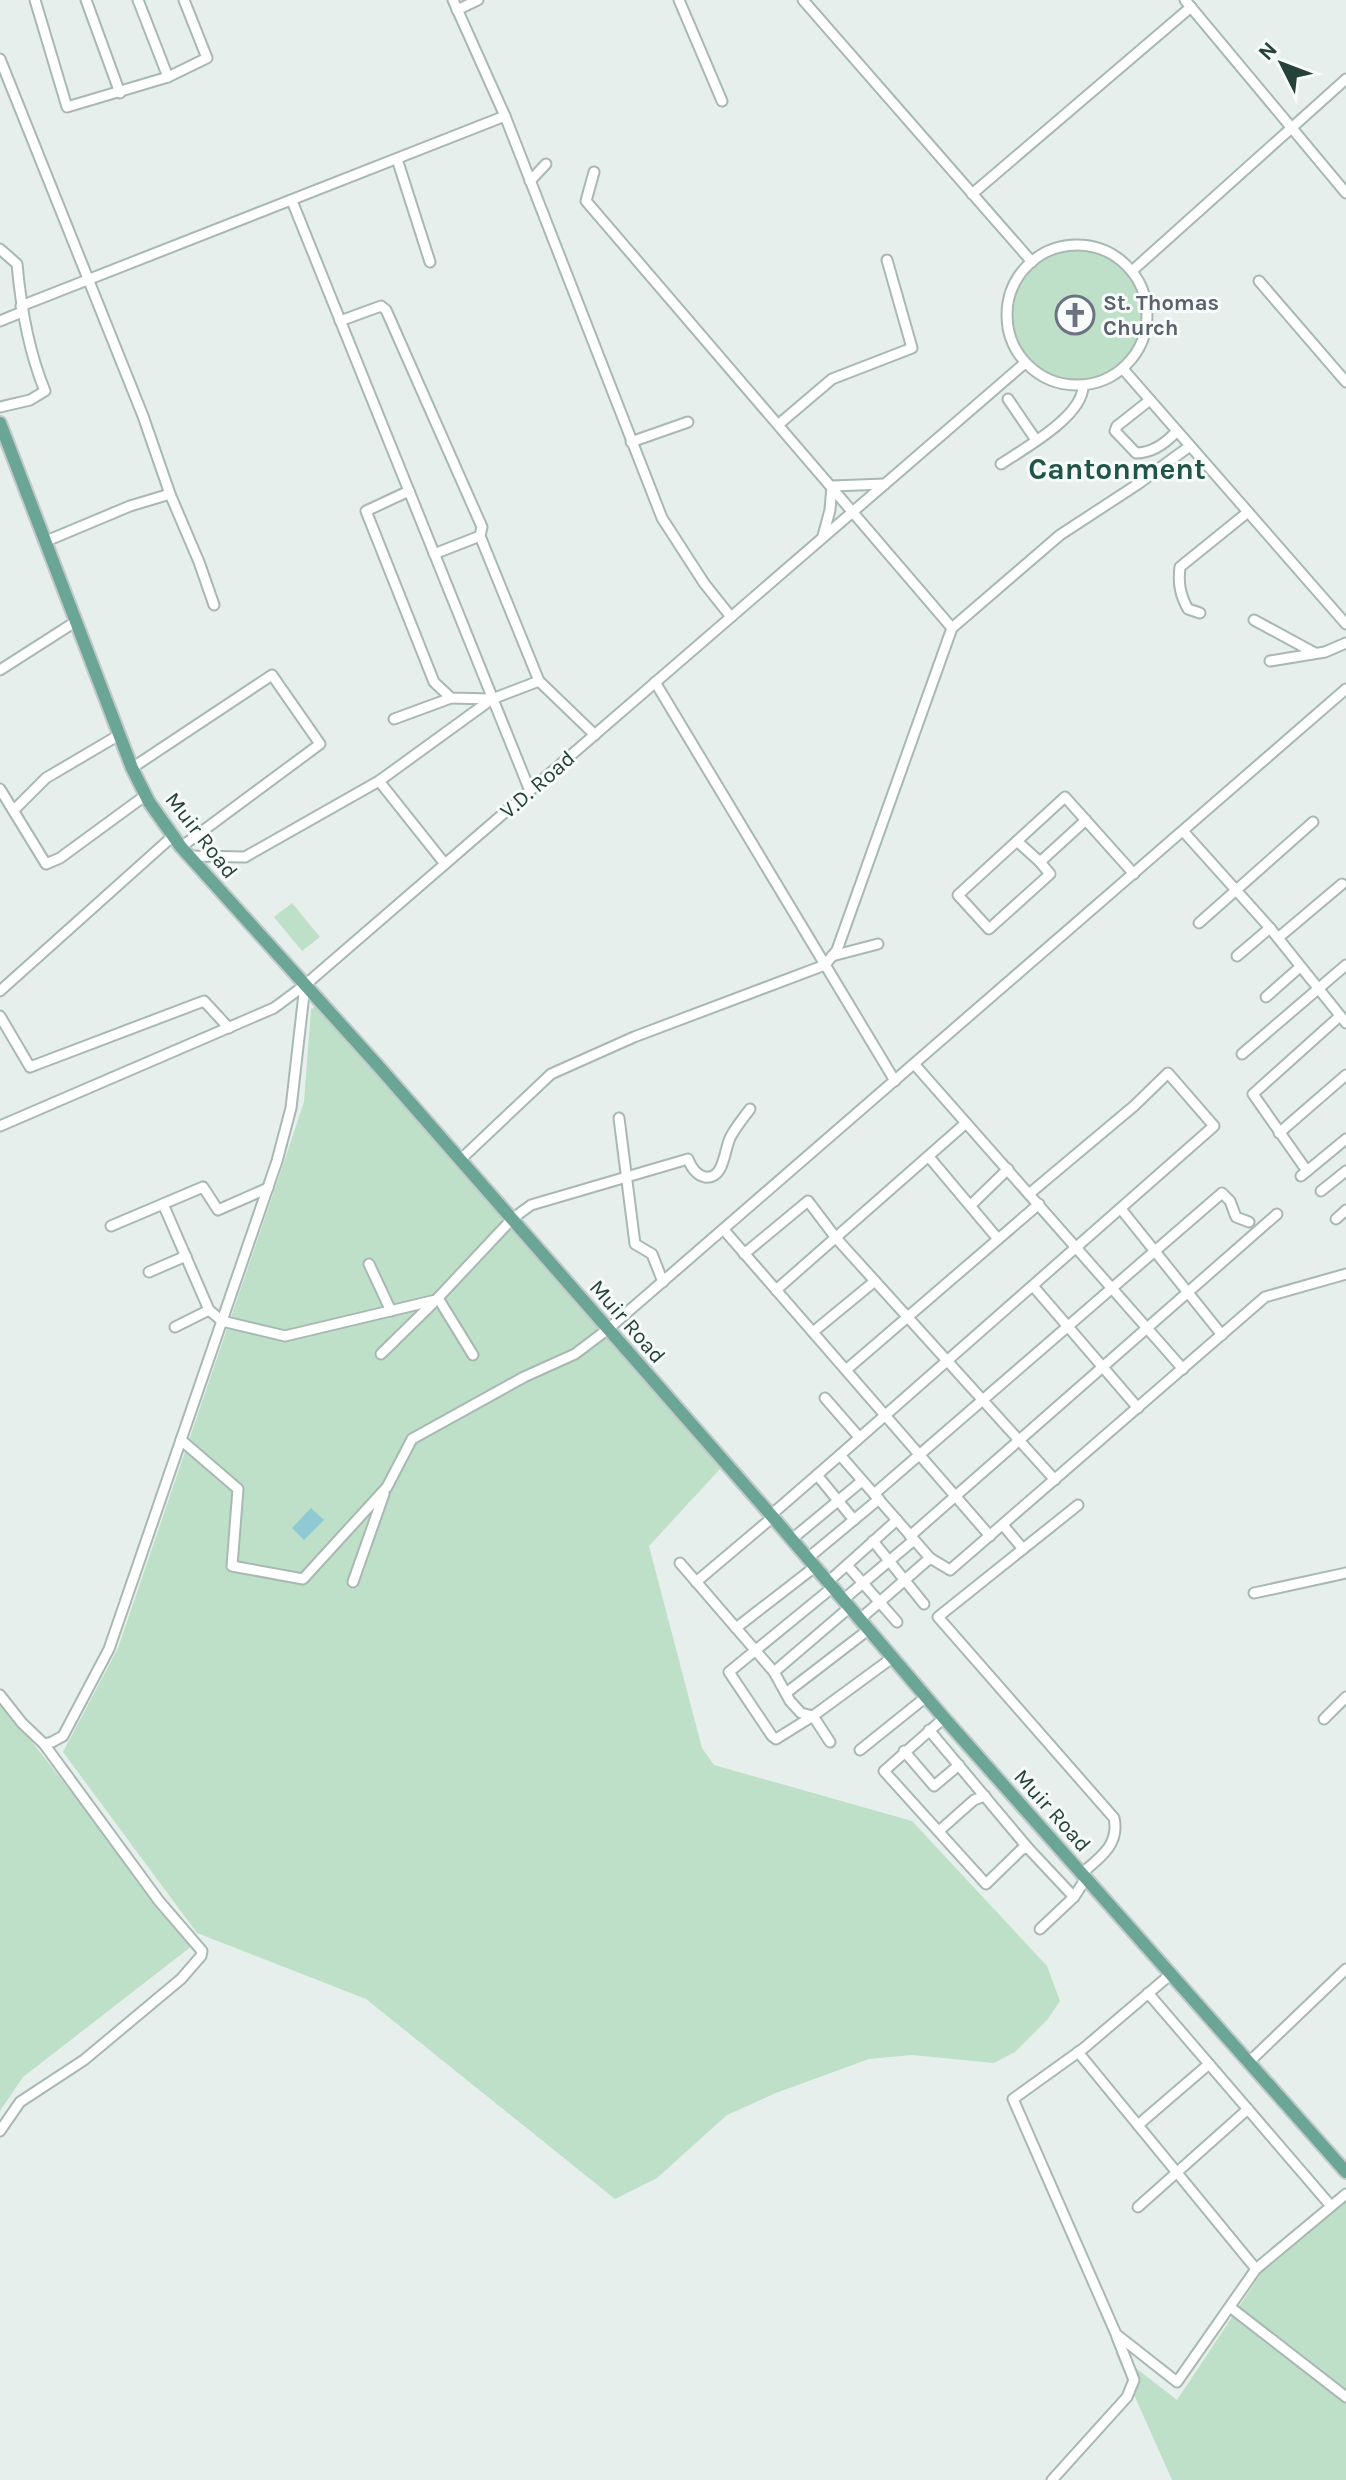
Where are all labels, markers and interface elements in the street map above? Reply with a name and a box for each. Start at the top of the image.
north arrow [1242,24,1322,104]
text: N [1253,37,1283,66]
place label: St. Thomas Church [1103,290,1219,341]
church icon: St. Thomas Church [1054,294,1096,336]
district label: Cantonment [1028,451,1206,487]
street label: V.D. Road [495,745,580,824]
street label: Muir Road [159,787,243,884]
street label: Muir Road [584,1275,671,1369]
street label: Muir Road [1008,1764,1096,1857]

